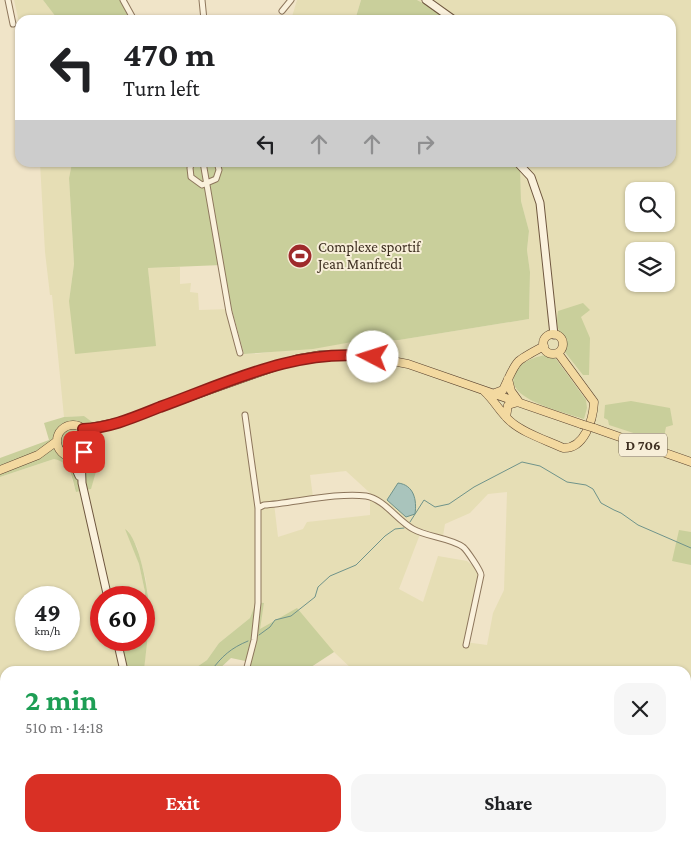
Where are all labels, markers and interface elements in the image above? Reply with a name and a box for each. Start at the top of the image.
icon: left [40,35,105,100]
text: 470 m [123,35,215,74]
text: Turn left [123,76,200,101]
icon: left [252,130,280,158]
icon: ahead [305,130,333,158]
icon: ahead [358,130,386,158]
icon: right [411,130,439,158]
map controls [625,182,675,292]
button: search [625,182,675,232]
place label: Complexe sportif Jean Manfredi [316,239,422,273]
button: layers [625,242,675,292]
sports icon: Complexe sportif Jean Manfredi [287,243,313,269]
position arrow [346,330,398,382]
pin [63,431,105,473]
road number: D 706 [619,434,667,456]
icon: arrive [70,438,98,466]
speed limit sign: 60 [90,586,155,651]
text: 49 [34,599,61,626]
text: km/h [35,624,60,638]
text: 2 min [25,683,97,716]
button: close [614,683,666,735]
text: 510 m · 14:18 [25,719,104,736]
button: Exit [25,774,341,832]
button: Share [351,774,666,832]

